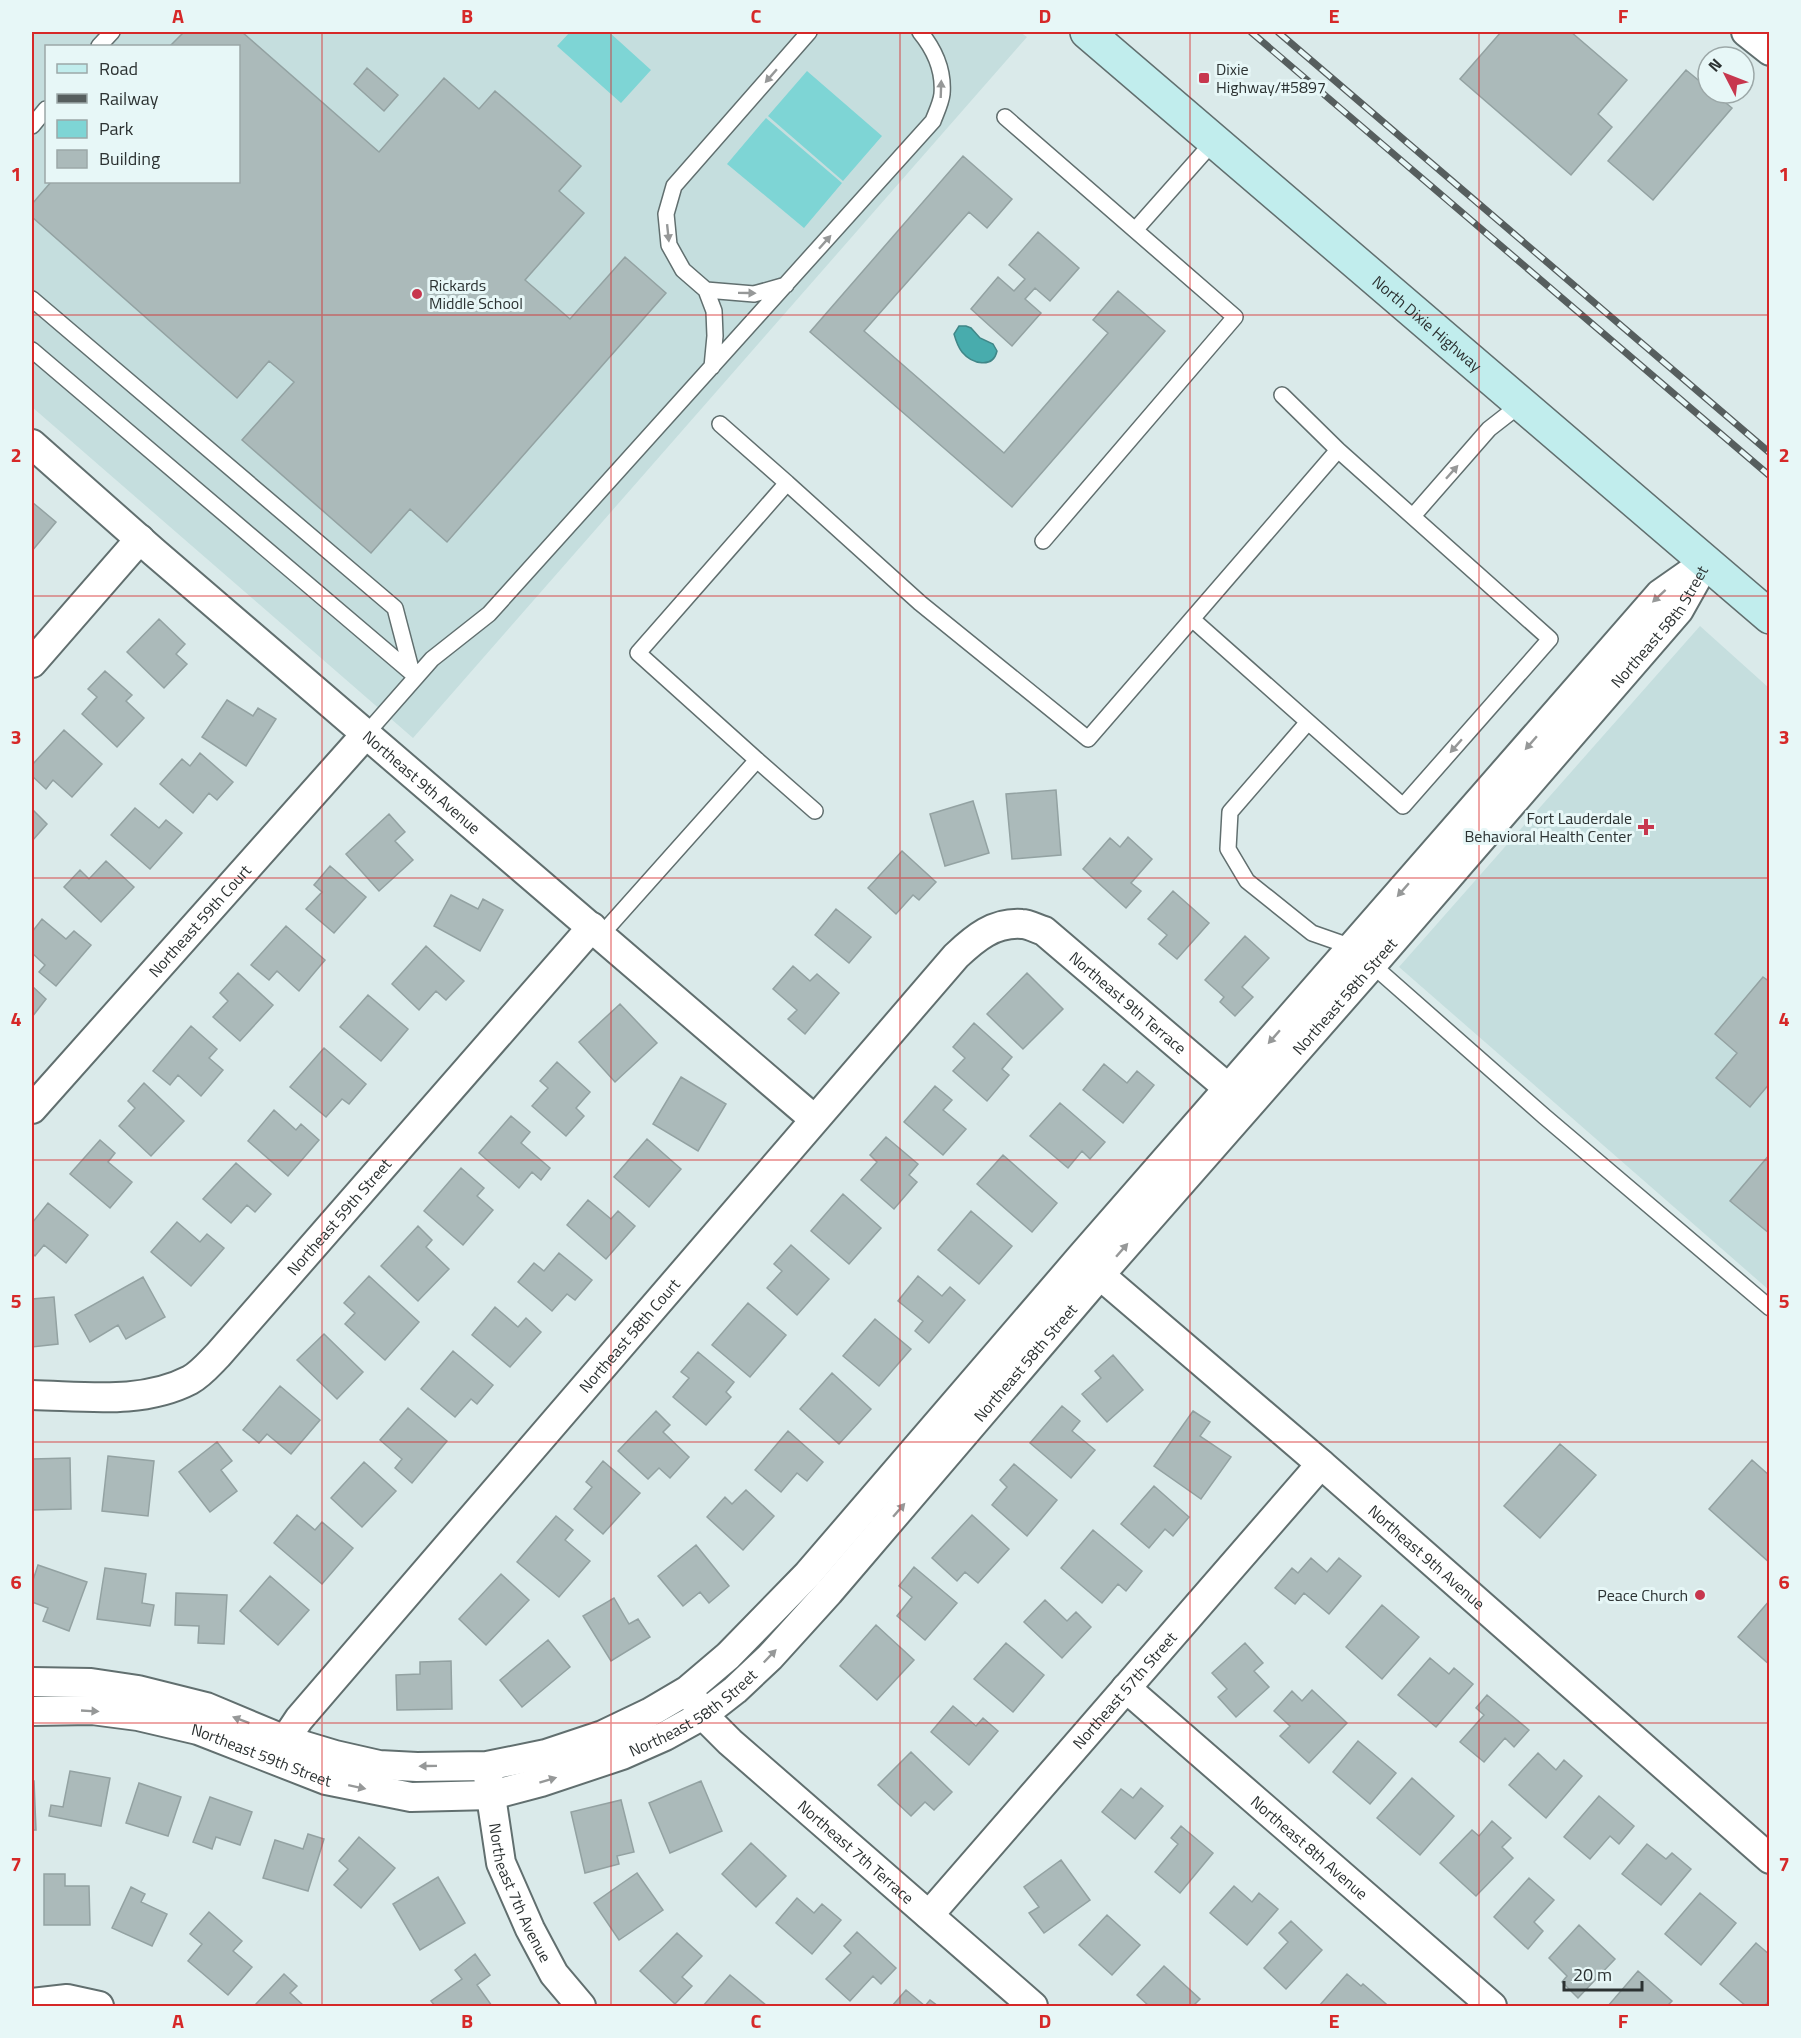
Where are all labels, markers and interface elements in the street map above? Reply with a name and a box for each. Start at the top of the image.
text: A [172,0,184,31]
text: B [461,0,473,31]
text: C [751,0,762,31]
text: D [1039,0,1051,31]
text: E [1328,0,1340,31]
text: F [1618,0,1629,31]
legend [45,45,240,183]
north arrow [1696,45,1756,105]
text: N [1702,53,1727,77]
text: Road [99,55,138,82]
place label: Dixie Highway/#5897 [1216,57,1326,99]
one-way arrow [764,68,778,83]
marker: Dixie Highway/#5897 [1197,71,1211,85]
one-way arrow [936,79,945,98]
text: Railway [99,85,159,112]
text: Park [99,115,134,142]
text: Building [99,145,160,172]
text: 1 [10,158,22,189]
text: 1 [1778,158,1790,189]
one-way arrow [663,223,673,242]
one-way arrow [818,234,832,249]
street label: North Dixie Highway [1367,270,1488,377]
place label: Rickards Middle School [429,273,523,315]
marker: Rickards Middle School [410,287,424,301]
one-way arrow [737,288,756,298]
text: 2 [10,439,22,470]
text: 2 [1778,439,1790,470]
one-way arrow [1445,465,1458,480]
street label: Northeast 58th Street [1605,561,1714,693]
one-way arrow [1652,589,1667,603]
text: 3 [10,721,22,752]
text: 3 [1778,721,1790,752]
street label: Northeast 9th Avenue [358,725,486,840]
one-way arrow [1524,735,1538,750]
one-way arrow [1450,738,1463,753]
place label: Fort Lauderdale Behavioral Health Center [1464,806,1632,848]
marker: Fort Lauderdale Behavioral Health Center [1637,818,1655,836]
street label: Northeast 59th Court [143,859,257,983]
one-way arrow [1396,882,1409,897]
street label: Northeast 58th Street [1287,932,1403,1060]
street label: Northeast 9th Terrace [1064,946,1192,1060]
text: 4 [10,1003,22,1034]
text: 4 [1778,1003,1790,1034]
one-way arrow [1268,1029,1281,1044]
street label: Northeast 59th Street [281,1152,397,1281]
one-way arrow [1115,1243,1128,1258]
street label: Northeast 58th Court [573,1273,686,1398]
text: 5 [10,1285,22,1316]
text: 5 [1778,1285,1790,1316]
street label: Northeast 58th Street [968,1298,1083,1427]
street label: Northeast 9th Avenue [1363,1499,1490,1615]
one-way arrow [892,1503,905,1518]
text: 6 [10,1566,22,1597]
text: 6 [1778,1566,1790,1597]
place label: Peace Church [1597,1583,1688,1607]
marker: Peace Church [1693,1588,1707,1602]
street label: Northeast 57th Street [1067,1626,1183,1754]
one-way arrow [763,1649,777,1664]
street label: Northeast 58th Street [625,1663,762,1763]
one-way arrow [80,1706,99,1715]
one-way arrow [231,1715,249,1725]
street label: Northeast 59th Street [189,1717,334,1793]
one-way arrow [419,1762,438,1771]
one-way arrow [539,1775,557,1784]
one-way arrow [348,1783,367,1792]
street label: Northeast 8th Avenue [1246,1790,1373,1905]
street label: Northeast 7th Terrace [792,1794,920,1909]
street label: Northeast 7th Avenue [483,1821,558,1967]
text: 7 [10,1848,22,1879]
text: 7 [1778,1848,1790,1879]
scale bar [1564,1954,1642,1992]
text: 20 m [1573,1961,1612,1988]
text: A [172,2005,184,2036]
text: B [461,2005,473,2036]
text: C [751,2005,762,2036]
text: D [1039,2005,1051,2036]
text: E [1328,2005,1340,2036]
text: F [1618,2005,1629,2036]

